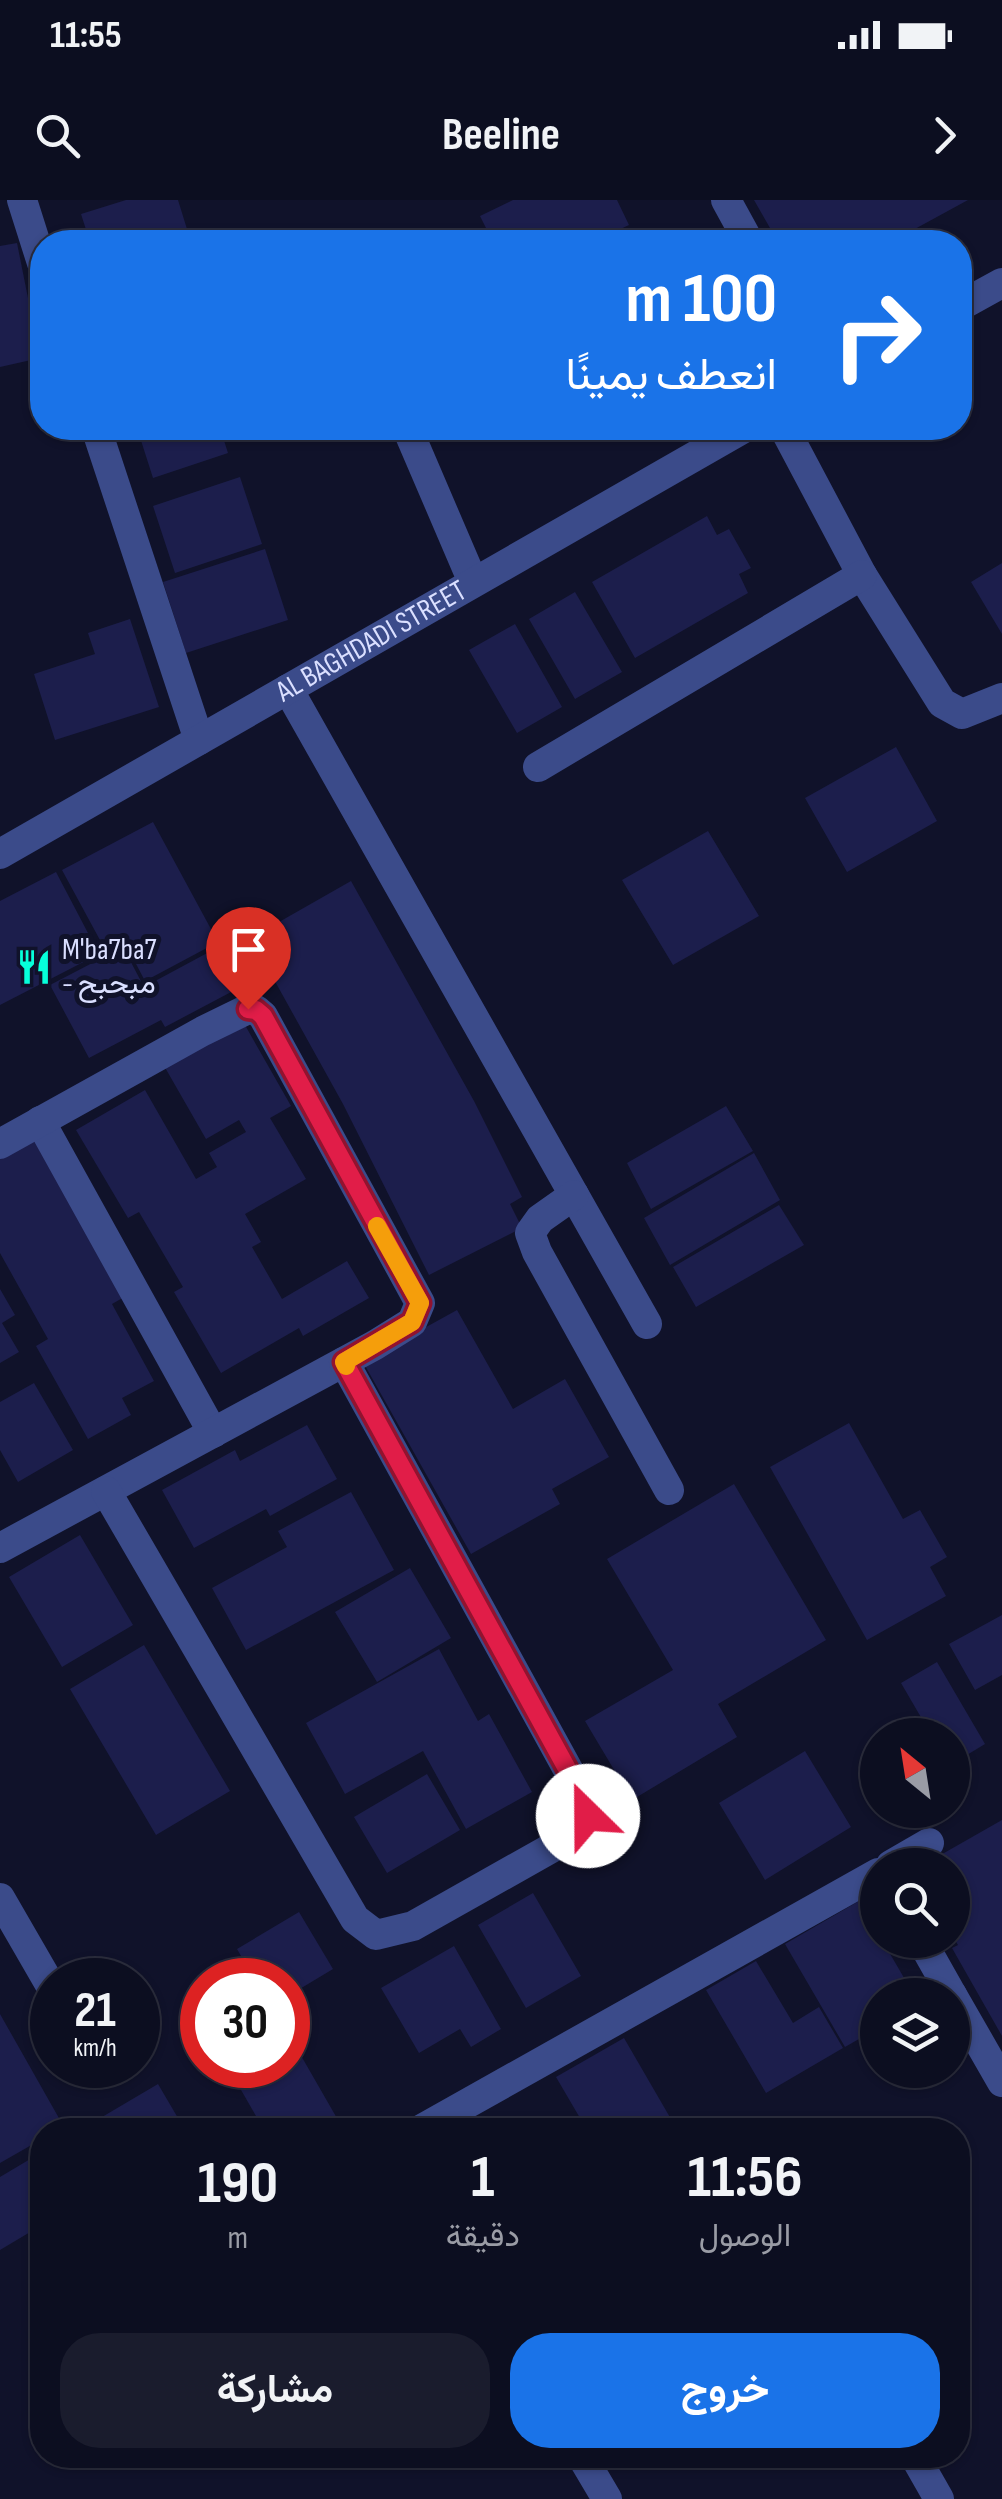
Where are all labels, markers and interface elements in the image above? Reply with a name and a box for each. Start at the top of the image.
text: 11:55 [50,13,122,58]
icon: search [30,108,85,163]
text: Beeline [442,108,560,163]
icon: forward [917,108,972,163]
text: 100 m [626,258,777,342]
icon: right [812,270,942,400]
text: انعطف يمينًا [566,348,777,403]
street label: AL BAGHDADI STREET [269,573,473,710]
pin [206,907,291,1010]
icon: arrive [221,922,276,977]
place label: M'ba7ba7 - مبحبح [62,932,156,1003]
restaurant icon: M'ba7ba7 - مبحبح [15,948,53,986]
north arrow [860,1718,970,1828]
map controls [860,1718,970,2088]
position arrow [536,1764,640,1868]
button: search [860,1848,970,1958]
speed limit sign: 30 [180,1958,310,2088]
button: layers [860,1978,970,2088]
text: 21 [74,1981,116,2041]
text: km/h [73,2033,117,2064]
text: 1 [471,2142,495,2214]
text: 11:56 [687,2142,802,2214]
text: 190 [198,2148,278,2220]
text: دقيقة [446,2217,520,2256]
text: الوصول [699,2217,791,2256]
text: m [228,2219,248,2258]
button: مشاركة [60,2333,490,2448]
button: خروج [510,2333,940,2448]

